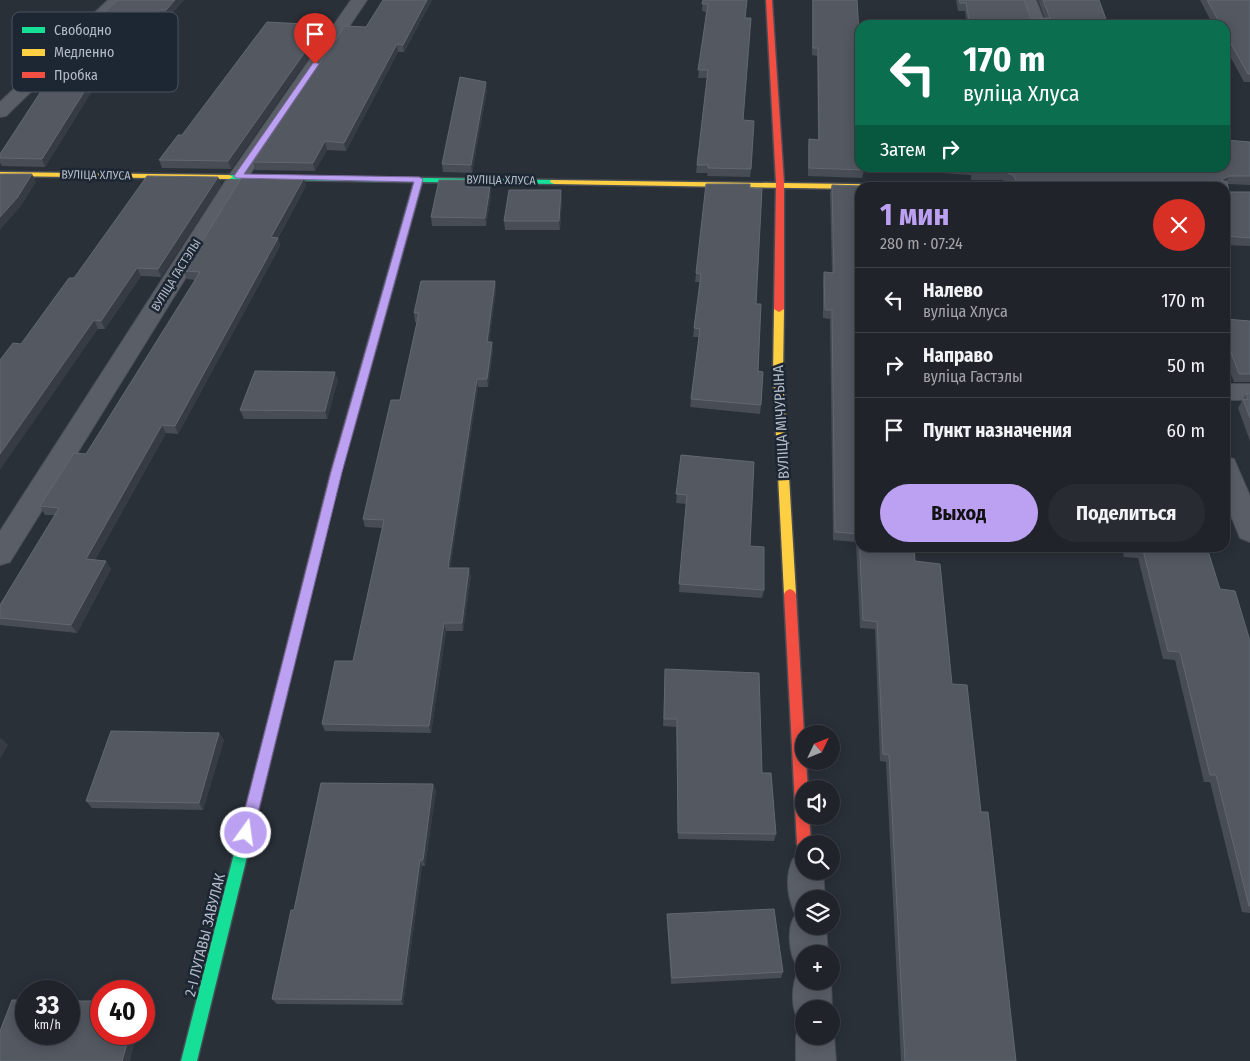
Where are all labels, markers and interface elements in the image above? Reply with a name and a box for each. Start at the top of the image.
legend [12,12,178,92]
pin [294,13,336,64]
icon: arrive [301,20,329,48]
text: Свободно [54,22,112,39]
text: 170 m [963,38,1046,80]
icon: left [880,40,945,105]
text: Медленно [54,44,114,61]
text: Пробка [54,67,98,84]
text: вуліца Хлуса [963,80,1080,107]
icon: right [936,135,964,163]
text: Затем [880,138,926,161]
street label: ВУЛІЦА ХЛУСА [61,167,132,183]
street label: ВУЛІЦА ХЛУСА [466,172,537,188]
text: 1 мин [880,197,949,233]
button: close [1153,199,1205,251]
text: 280 m · 07:24 [880,234,963,253]
street label: ВУЛІЦА ГАСТЭЛЫ [148,237,204,313]
text: Налево [923,279,983,302]
icon: left [880,286,908,314]
text: 170 m [1161,289,1205,312]
text: вуліца Хлуса [923,302,1008,321]
text: Направо [923,344,993,367]
icon: right [880,351,908,379]
text: 50 m [1167,354,1205,377]
street label: ВУЛІЦА МІЧУРЫНА [769,364,793,479]
text: вуліца Гастэлы [923,367,1023,386]
icon: arrive [880,416,908,444]
text: Пункт назначения [923,419,1072,442]
text: 60 m [1167,419,1205,442]
button: Выход [880,484,1038,542]
button: Поделиться [1048,484,1205,542]
north arrow [795,725,840,770]
map controls [795,725,840,1045]
button: sound [795,780,840,825]
position arrow [219,806,271,858]
button: search [795,835,840,880]
street label: 2-І ЛУГАВЫ ЗАВУЛАК [181,872,229,998]
button: layers [795,890,840,935]
button: + [795,945,840,990]
speed limit sign: 40 [90,980,155,1045]
text: 33 [36,991,59,1021]
button: − [795,1000,840,1045]
text: km/h [34,1018,61,1032]

